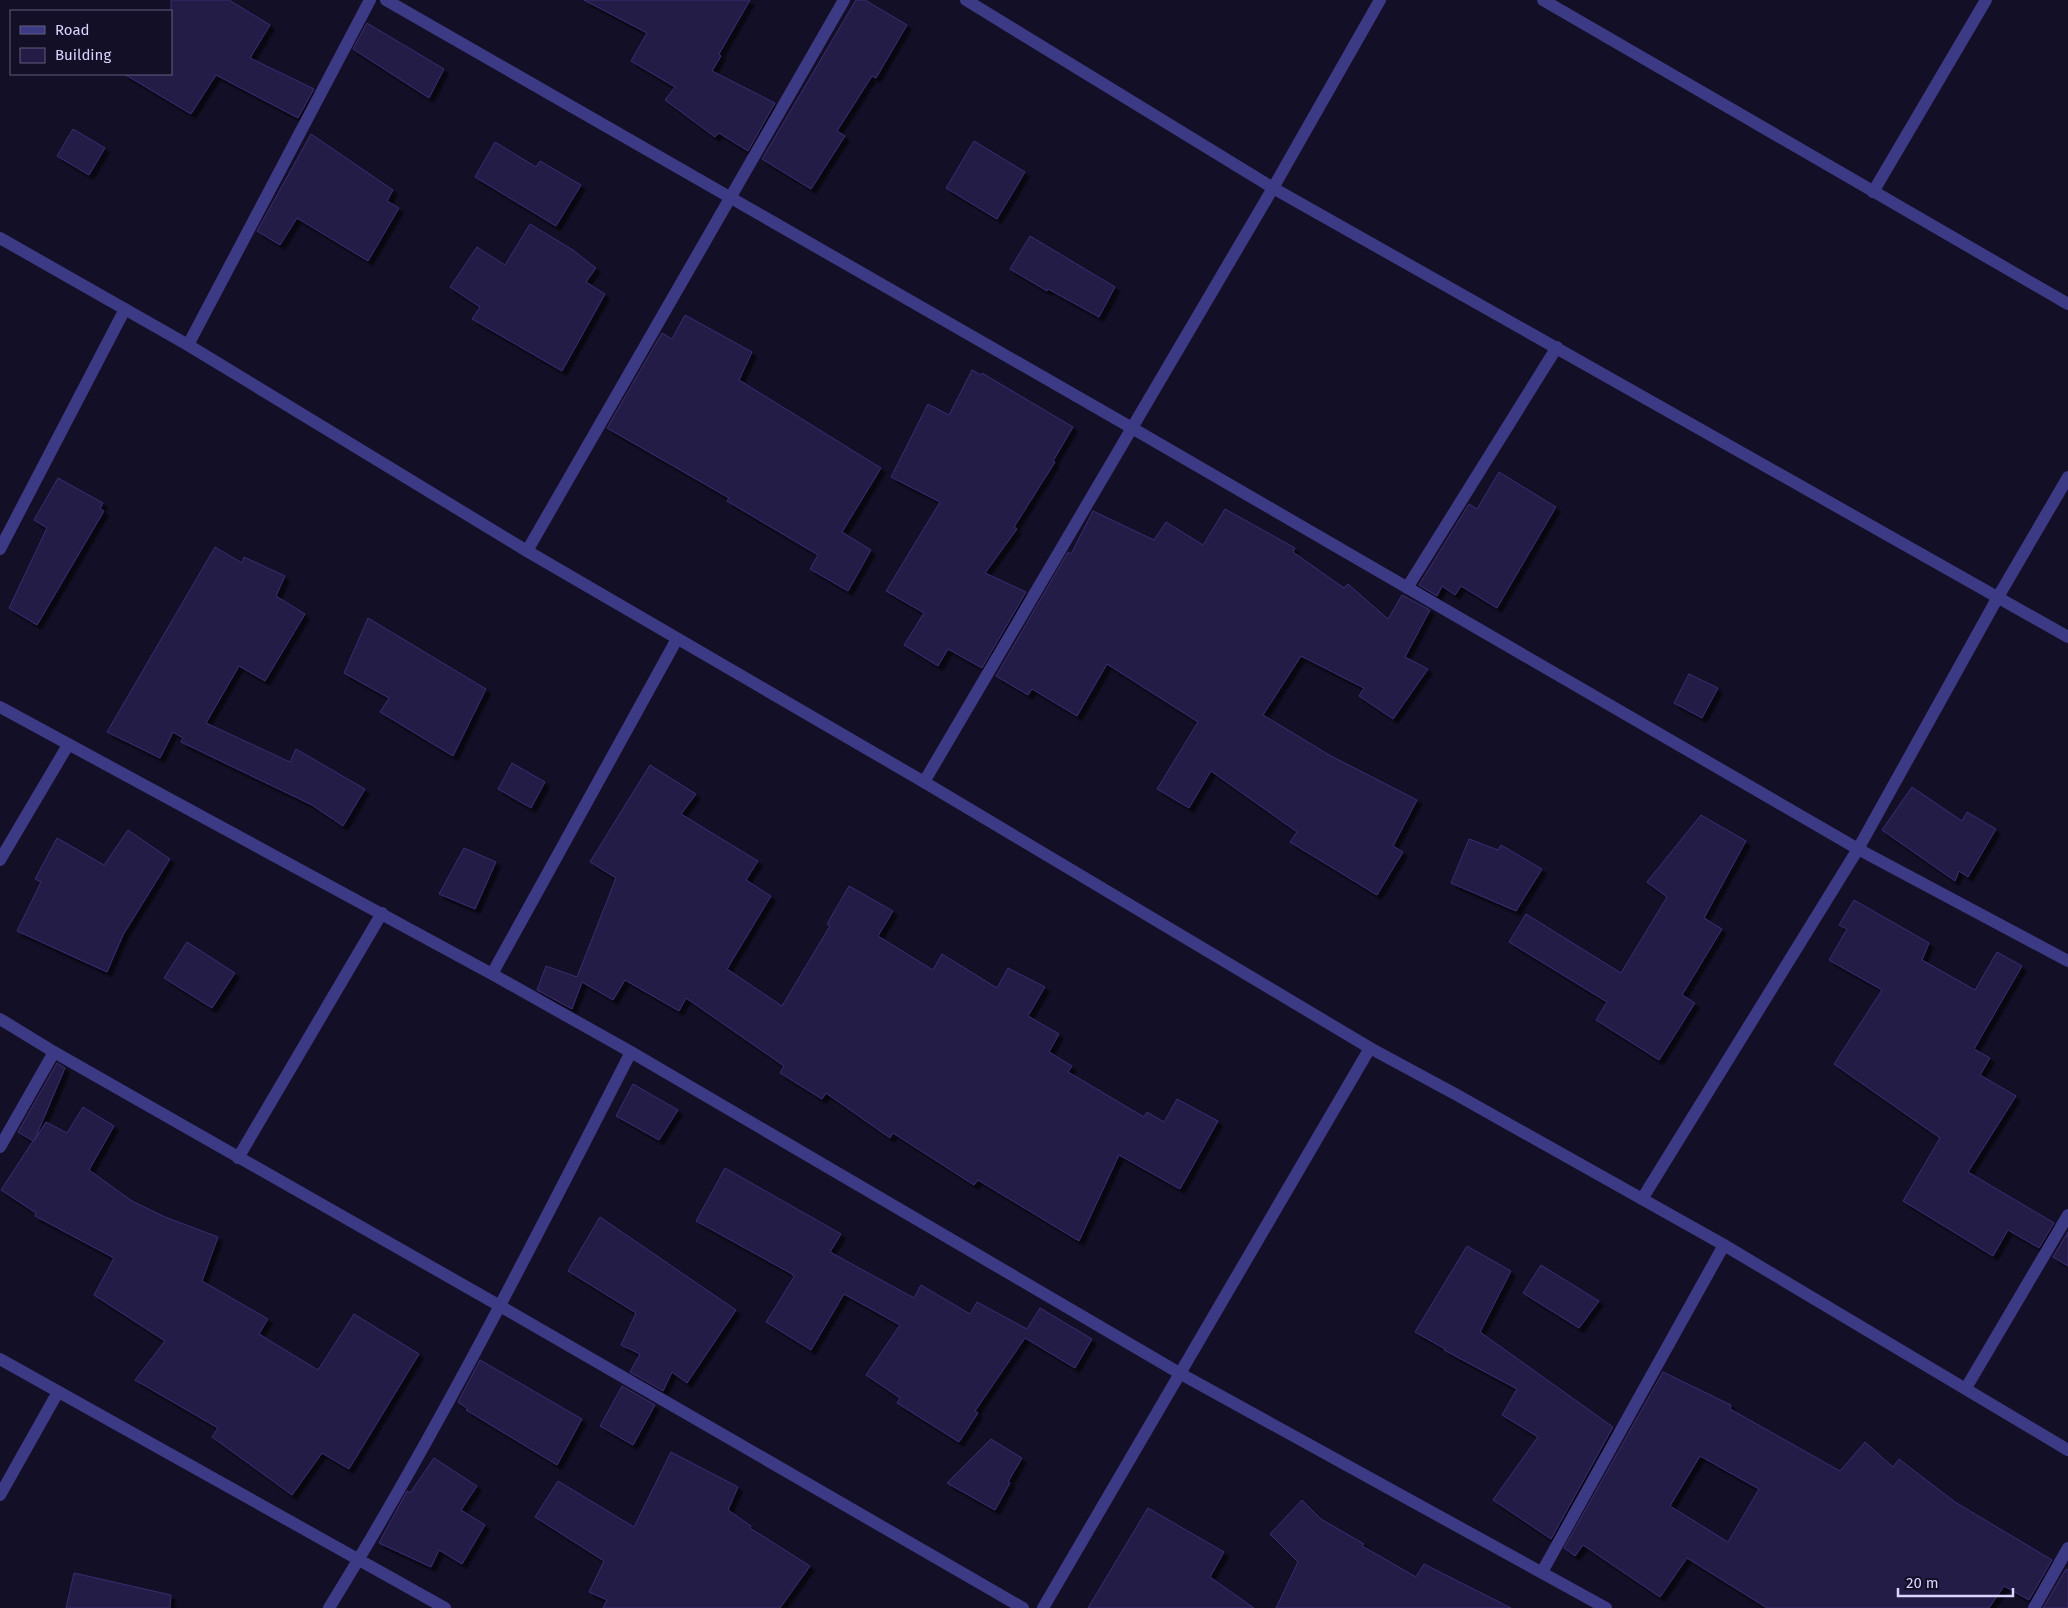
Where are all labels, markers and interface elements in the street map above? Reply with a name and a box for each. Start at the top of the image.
legend [10,10,172,75]
text: Road [55,21,90,39]
text: Building [55,46,111,64]
scale bar [1898,1566,2013,1598]
text: 20 m [1906,1574,1939,1592]

